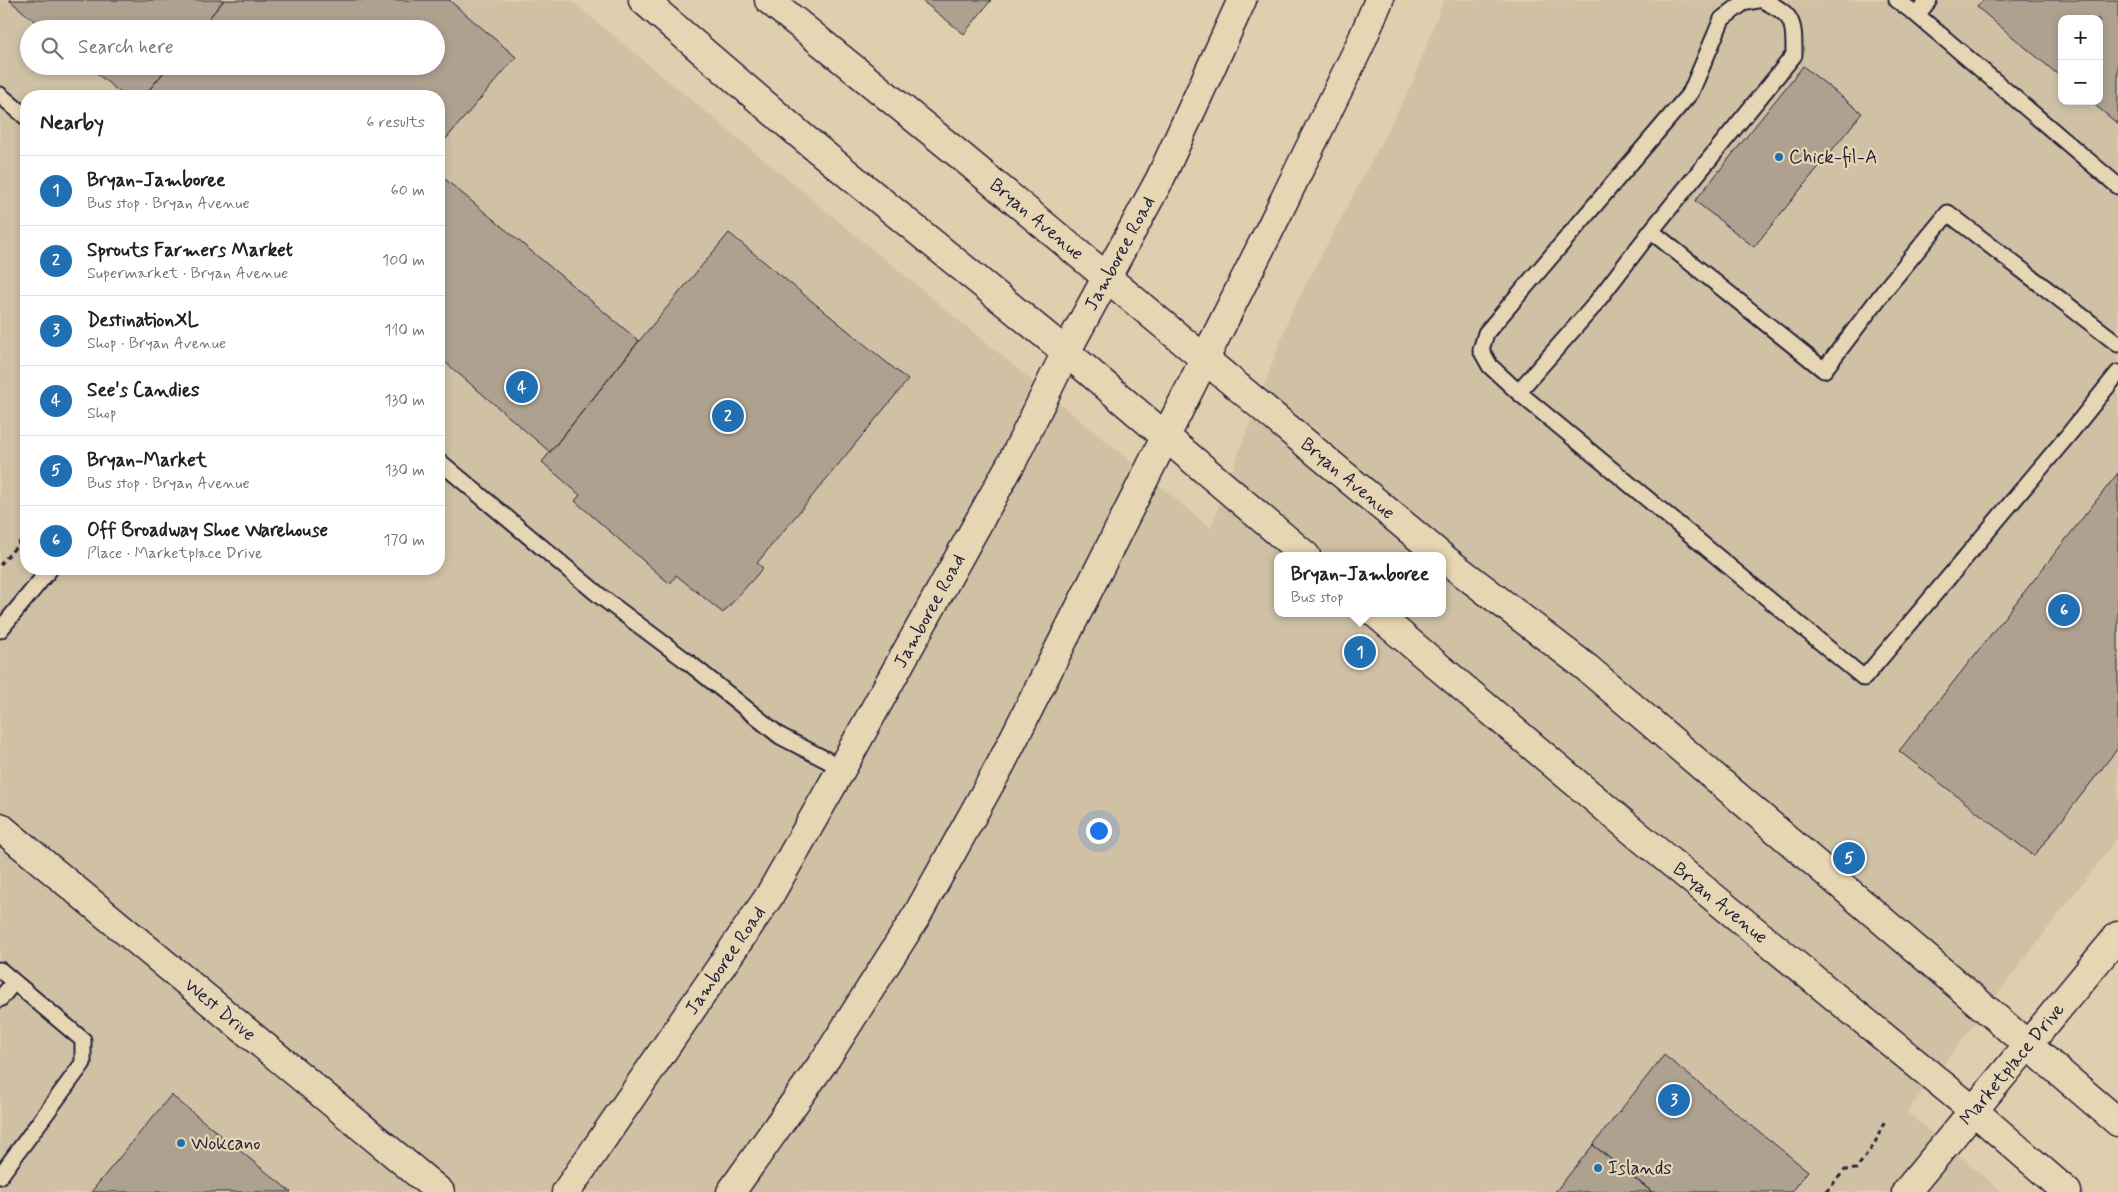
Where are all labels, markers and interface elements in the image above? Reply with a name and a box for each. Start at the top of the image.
map controls [2058,15,2103,105]
button: + [2058,15,2103,60]
search box [20,20,445,75]
icon: search [38,34,66,62]
text: Search here [78,35,174,60]
button: − [2058,60,2103,105]
text: Nearby [40,109,104,137]
text: 6 results [366,112,425,133]
place label: Chick-fil-A [1789,145,1877,170]
marker: Chick-fil-A [1773,151,1785,163]
text: Bryan-Jamboree [87,168,225,193]
street label: Bryan Avenue [984,172,1089,266]
text: 1 [52,180,60,201]
text: 60 m [391,180,425,201]
street label: Jamboree Road [1078,192,1161,315]
text: Bus stop · Bryan Avenue [87,193,250,214]
text: Sprouts Farmers Market [87,238,293,263]
text: 2 [52,250,60,271]
text: 100 m [382,250,425,271]
text: Supermarket · Bryan Avenue [87,263,288,284]
text: DestinationXL [87,308,199,333]
text: 3 [52,320,60,341]
text: 110 m [384,320,425,341]
text: Shop · Bryan Avenue [87,333,226,354]
pin: 4 [506,368,538,406]
text: See's Candies [87,378,199,403]
text: 4 [51,390,61,411]
text: 130 m [384,390,425,411]
pin: 2 [712,397,744,435]
text: Shop [87,403,116,424]
street label: Bryan Avenue [1295,432,1400,525]
text: Bryan-Market [87,448,207,473]
text: 5 [51,460,61,481]
text: 130 m [384,460,425,481]
text: Bus stop · Bryan Avenue [87,473,250,494]
text: Off Broadway Shoe Warehouse [87,518,328,543]
text: 6 [52,530,60,551]
text: 170 m [383,530,425,551]
text: Place · Marketplace Drive [87,543,262,564]
street label: Jamboree Road [888,549,971,672]
popup [1274,552,1446,617]
text: Bryan-Jamboree [1291,562,1429,587]
text: Bus stop [1291,587,1344,608]
pin: 6 [2048,591,2080,629]
pin: 1 [1344,633,1376,671]
your location [1086,818,1112,844]
pin: 5 [1833,839,1865,877]
street label: Bryan Avenue [1668,857,1773,949]
street label: Jamboree Road [679,901,771,1020]
street label: West Drive [179,973,261,1047]
street label: Marketplace Drive [1954,998,2070,1131]
pin: 3 [1658,1081,1690,1119]
place label: Wokcano [191,1131,261,1156]
marker: Wokcano [175,1137,187,1149]
place label: Islands [1608,1156,1672,1181]
marker: Islands [1592,1162,1604,1174]

